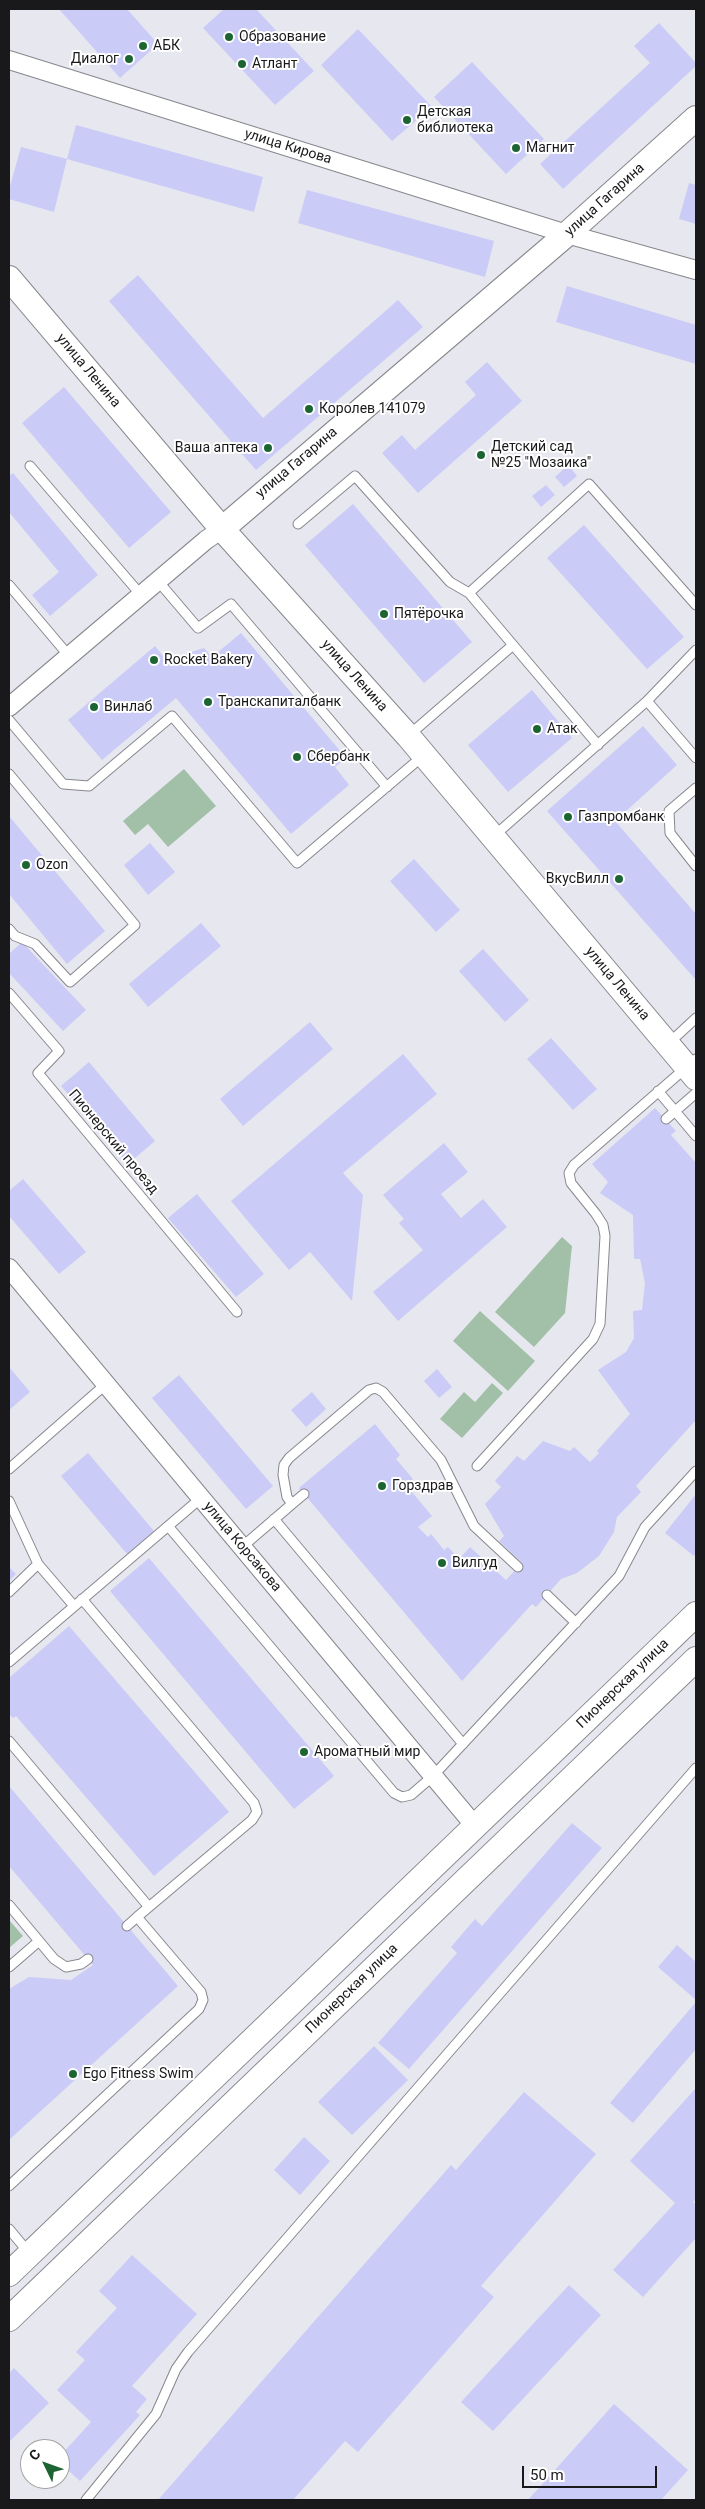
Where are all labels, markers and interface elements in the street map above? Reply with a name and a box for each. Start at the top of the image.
place label: Образование [239,29,326,45]
marker: Образование [223,31,235,43]
place label: АБК [153,38,180,54]
marker: АБК [137,40,149,52]
place label: Диалог [71,51,119,67]
marker: Диалог [123,53,135,65]
place label: Атлант [252,56,297,72]
marker: Атлант [236,58,248,70]
place label: Детская библиотека [417,104,493,136]
marker: Детская библиотека [401,114,413,126]
street label: улица Кирова [242,126,334,168]
place label: Магнит [526,140,575,156]
marker: Магнит [510,142,522,154]
street label: улица Гагарина [562,160,648,240]
street label: улица Ленина [52,331,124,411]
place label: Королев 141079 [319,401,426,417]
marker: Королев 141079 [303,403,315,415]
street label: улица Гагарина [253,424,341,502]
place label: Детский сад №25 "Мозаика" [491,439,591,472]
place label: Ваша аптека [175,440,258,456]
marker: Ваша аптека [262,442,274,454]
marker: Детский сад №25 "Мозаика" [475,449,487,461]
place label: Пятёрочка [394,606,464,622]
marker: Пятёрочка [378,608,390,620]
street label: улица Ленина [317,637,391,715]
place label: Rocket Bakery [164,652,253,668]
marker: Rocket Bakery [148,654,160,666]
place label: Транскапиталбанк [218,694,341,710]
marker: Транскапиталбанк [202,696,214,708]
place label: Винлаб [104,699,152,715]
marker: Винлаб [88,701,100,713]
place label: Атак [547,721,578,737]
marker: Атак [531,723,543,735]
place label: Сбербанк [307,749,370,765]
marker: Сбербанк [291,751,303,763]
place label: Газпромбанк [578,809,664,825]
marker: Газпромбанк [562,811,574,823]
place label: Ozon [36,857,68,873]
marker: Ozon [20,859,32,871]
place label: ВкусВилл [546,871,609,887]
marker: ВкусВилл [613,873,625,885]
street label: улица Ленина [581,944,653,1024]
street label: Пионерский проезд [65,1086,161,1198]
place label: Горздрав [392,1478,453,1494]
marker: Горздрав [376,1480,388,1492]
street label: улица Корсакова [199,1498,285,1596]
place label: Вилгуд [452,1555,497,1571]
marker: Вилгуд [436,1557,448,1569]
street label: Пионерская улица [573,1636,673,1732]
place label: Ароматный мир [314,1744,420,1760]
marker: Ароматный мир [298,1746,310,1758]
street label: Пионерская улица [302,1941,402,2037]
place label: Ego Fitness Swim [83,2066,193,2082]
marker: Ego Fitness Swim [67,2068,79,2080]
north arrow [20,2439,70,2489]
text: С [26,2446,44,2463]
scale bar [525,2456,660,2488]
text: 50 m [530,2466,564,2484]

